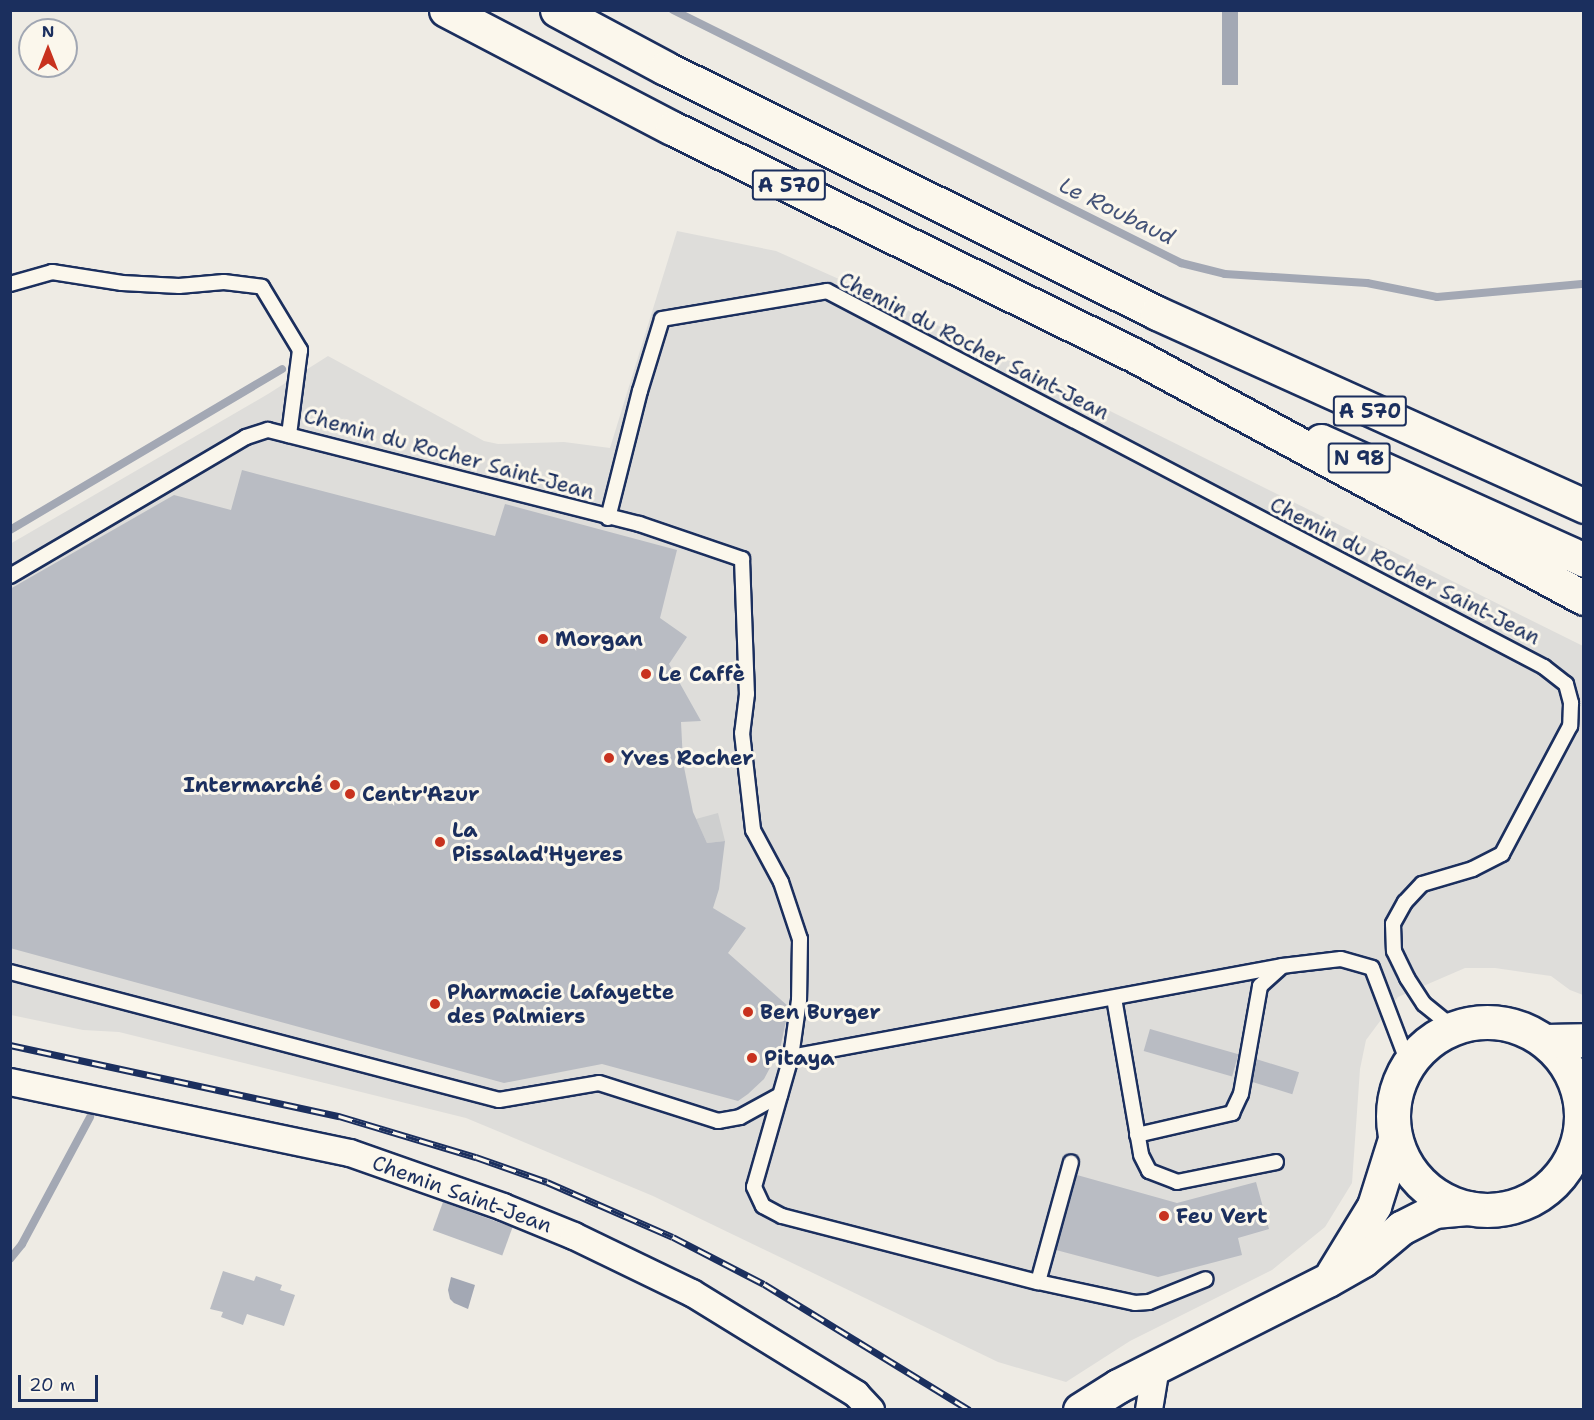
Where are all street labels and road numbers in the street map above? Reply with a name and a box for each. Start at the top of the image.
road number: A 570 [752,168,826,202]
street label: Chemin du Rocher Saint-Jean [835,267,1113,425]
road number: A 570 [1332,394,1408,428]
street label: Chemin du Rocher Saint-Jean [301,403,597,505]
road number: N 98 [1328,441,1390,475]
street label: Chemin du Rocher Saint-Jean [1266,492,1544,650]
street label: Chemin Saint-Jean [369,1150,555,1238]

